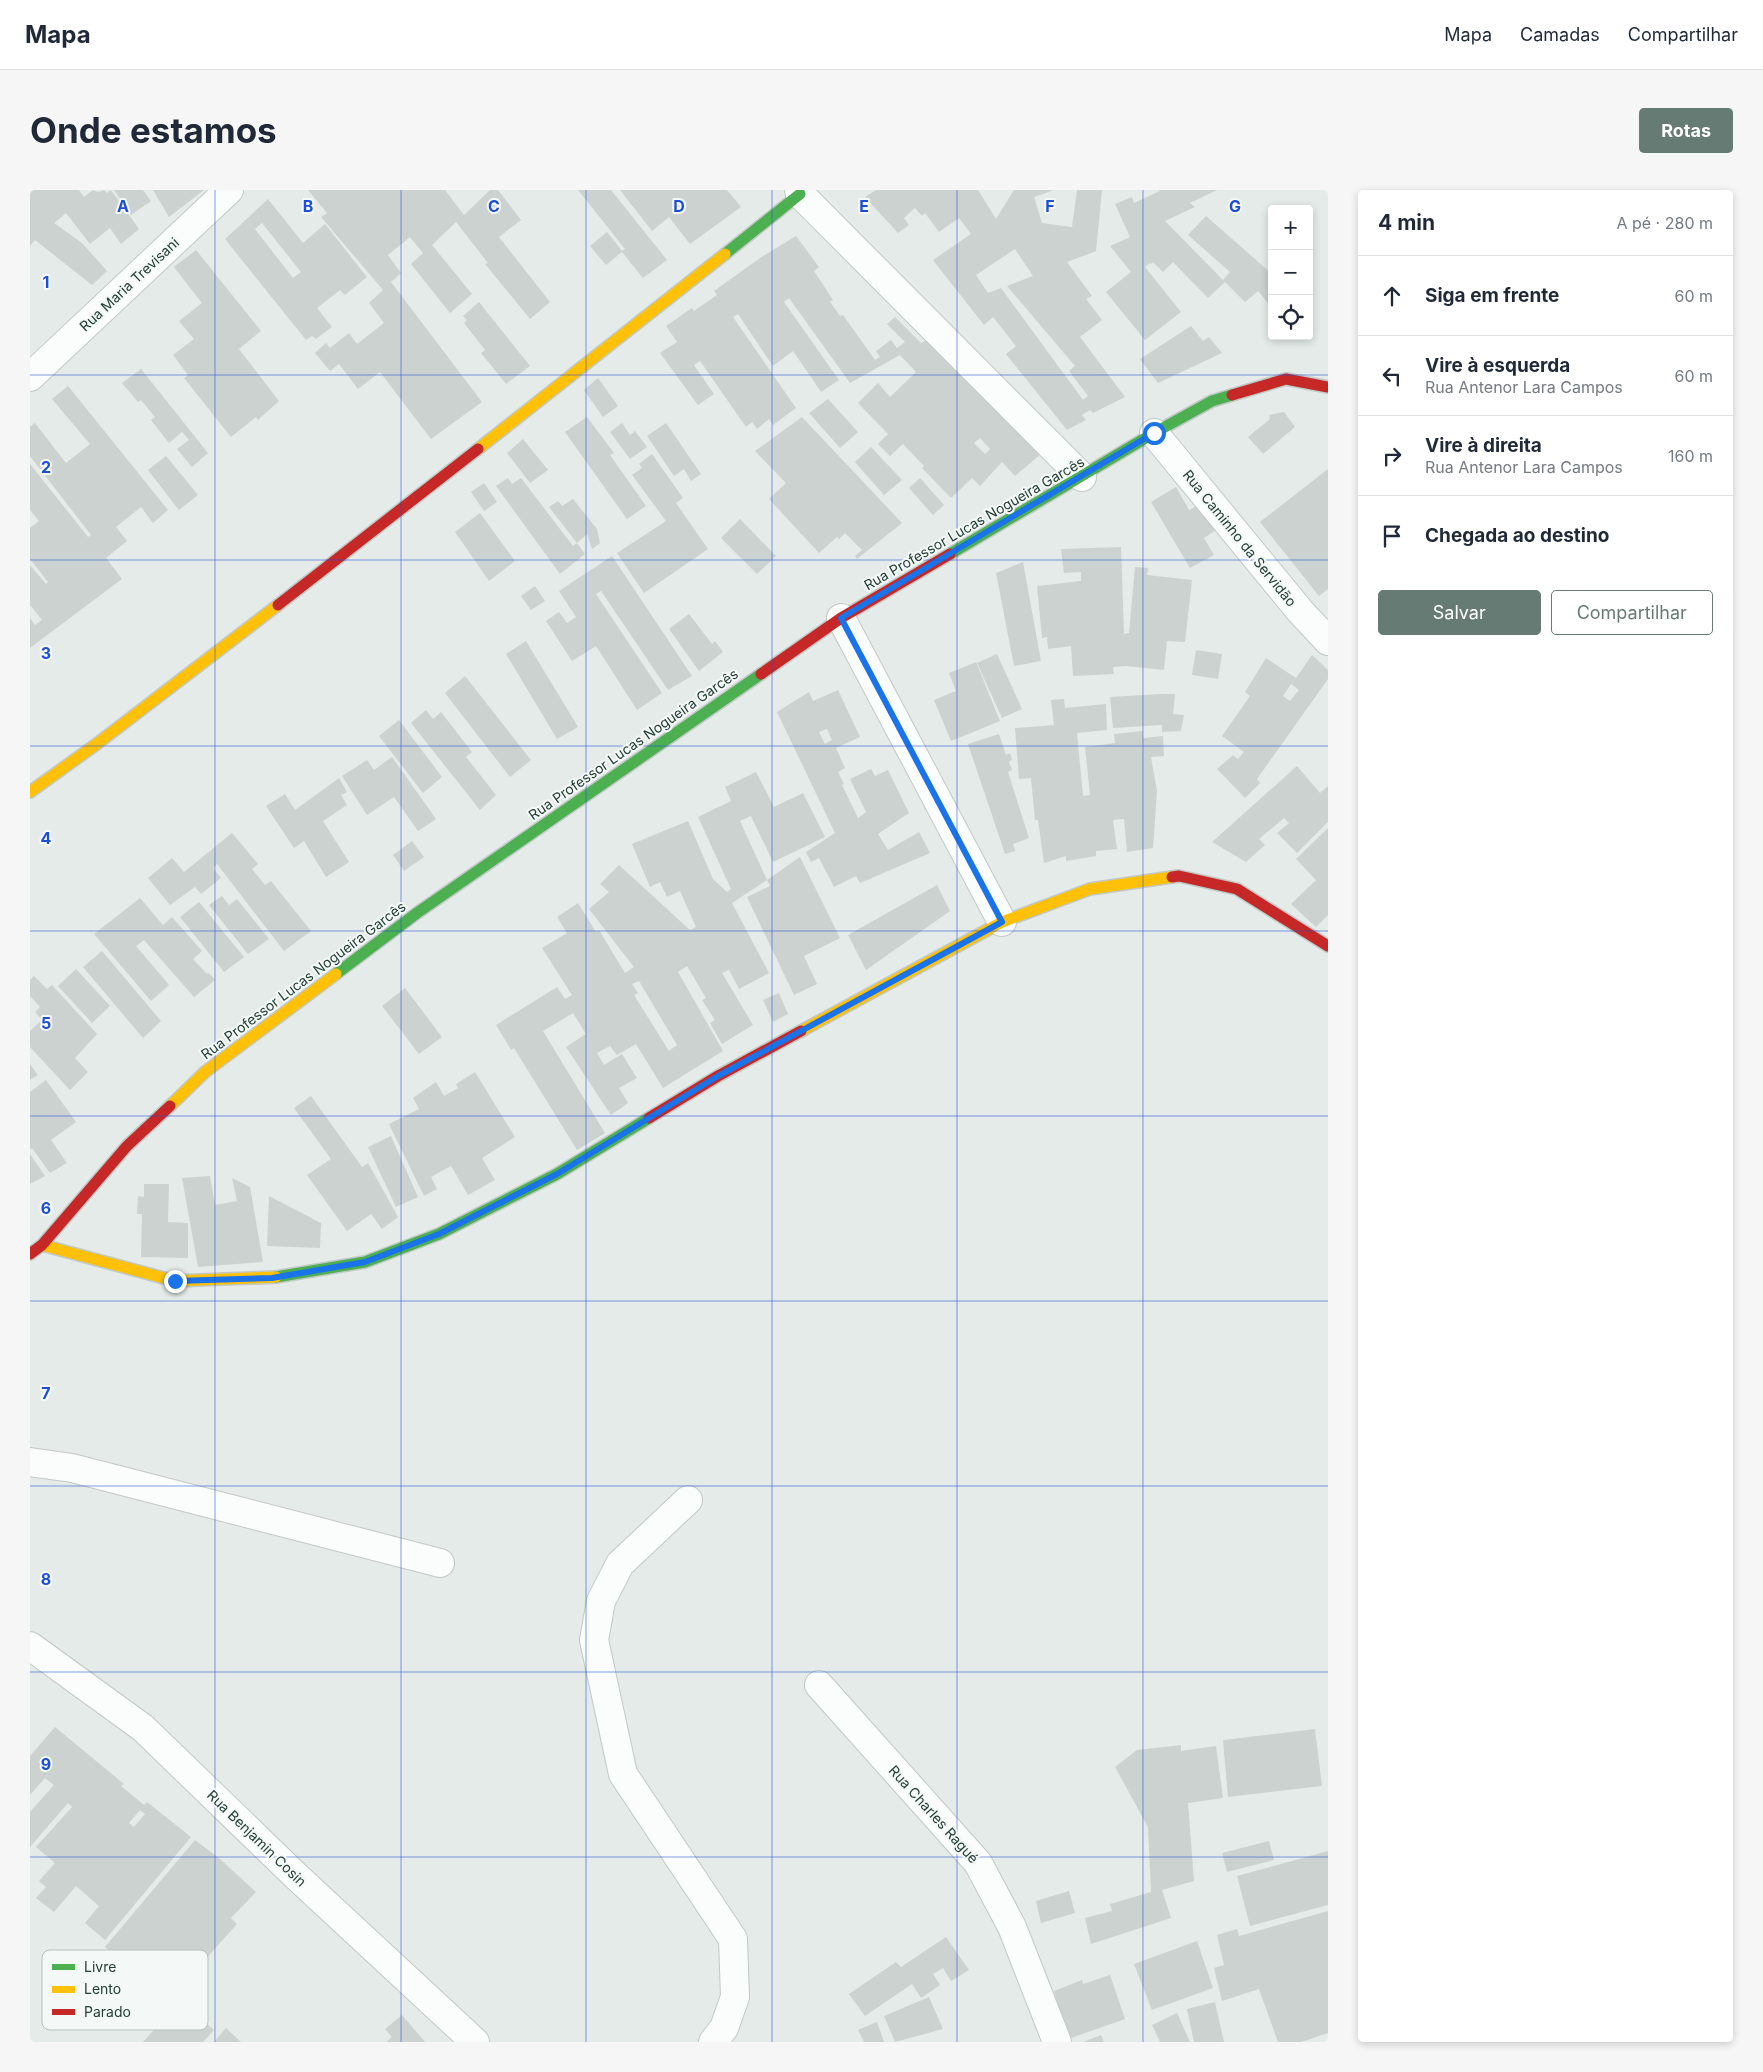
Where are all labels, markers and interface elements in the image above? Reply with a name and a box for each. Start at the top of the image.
text: Mapa [25,20,91,49]
text: Mapa [1444,24,1492,45]
text: Camadas [1520,24,1600,45]
text: Compartilhar [1628,24,1738,45]
button: Rotas [1639,108,1733,153]
text: Onde estamos [30,109,277,151]
text: A [117,196,129,216]
text: B [303,196,313,216]
text: C [488,196,500,216]
text: D [673,196,685,216]
text: E [859,196,869,216]
text: F [1045,196,1055,216]
text: G [1229,196,1241,216]
map controls [1268,205,1313,340]
button: + [1268,205,1313,250]
text: 4 min [1378,210,1435,235]
text: A pé · 280 m [1616,213,1713,233]
street label: Rua Maria Trevisani [76,234,182,334]
button: − [1268,250,1313,295]
text: 1 [43,272,49,292]
icon: ahead [1378,282,1406,310]
text: Siga em frente [1425,284,1559,307]
text: 60 m [1674,286,1713,306]
button: locate [1268,295,1313,340]
text: Vire à esquerda [1425,354,1570,377]
icon: left [1378,362,1406,390]
text: 60 m [1674,366,1713,386]
text: Rua Antenor Lara Campos [1425,377,1623,397]
route start [1143,422,1166,445]
text: Vire à direita [1425,434,1542,457]
icon: right [1378,442,1406,470]
text: 160 m [1668,446,1713,466]
street label: Rua Professor Lucas Nogueira Garcês [861,453,1087,593]
text: 2 [41,457,51,477]
text: Rua Antenor Lara Campos [1425,457,1623,477]
street label: Rua Caminho da Servidão [1180,466,1300,610]
icon: arrive [1378,522,1406,550]
text: Chegada ao destino [1425,524,1609,547]
button: Salvar [1378,590,1541,635]
button: Compartilhar [1551,590,1713,635]
text: 3 [41,643,51,663]
street label: Rua Professor Lucas Nogueira Garcês [525,665,741,823]
text: 4 [41,828,52,848]
street label: Rua Professor Lucas Nogueira Garcês [197,897,409,1063]
text: 5 [41,1013,51,1033]
text: 6 [41,1198,51,1218]
route end [164,1270,187,1293]
text: 7 [41,1383,51,1403]
text: 8 [41,1569,51,1589]
text: 9 [41,1754,51,1774]
street label: Rua Charles Ragué [886,1762,982,1866]
street label: Rua Benjamin Cosin [204,1786,310,1890]
legend [42,1950,208,2030]
text: Livre [84,1958,116,1975]
text: Lento [84,1980,121,1997]
text: Parado [84,2003,131,2020]

